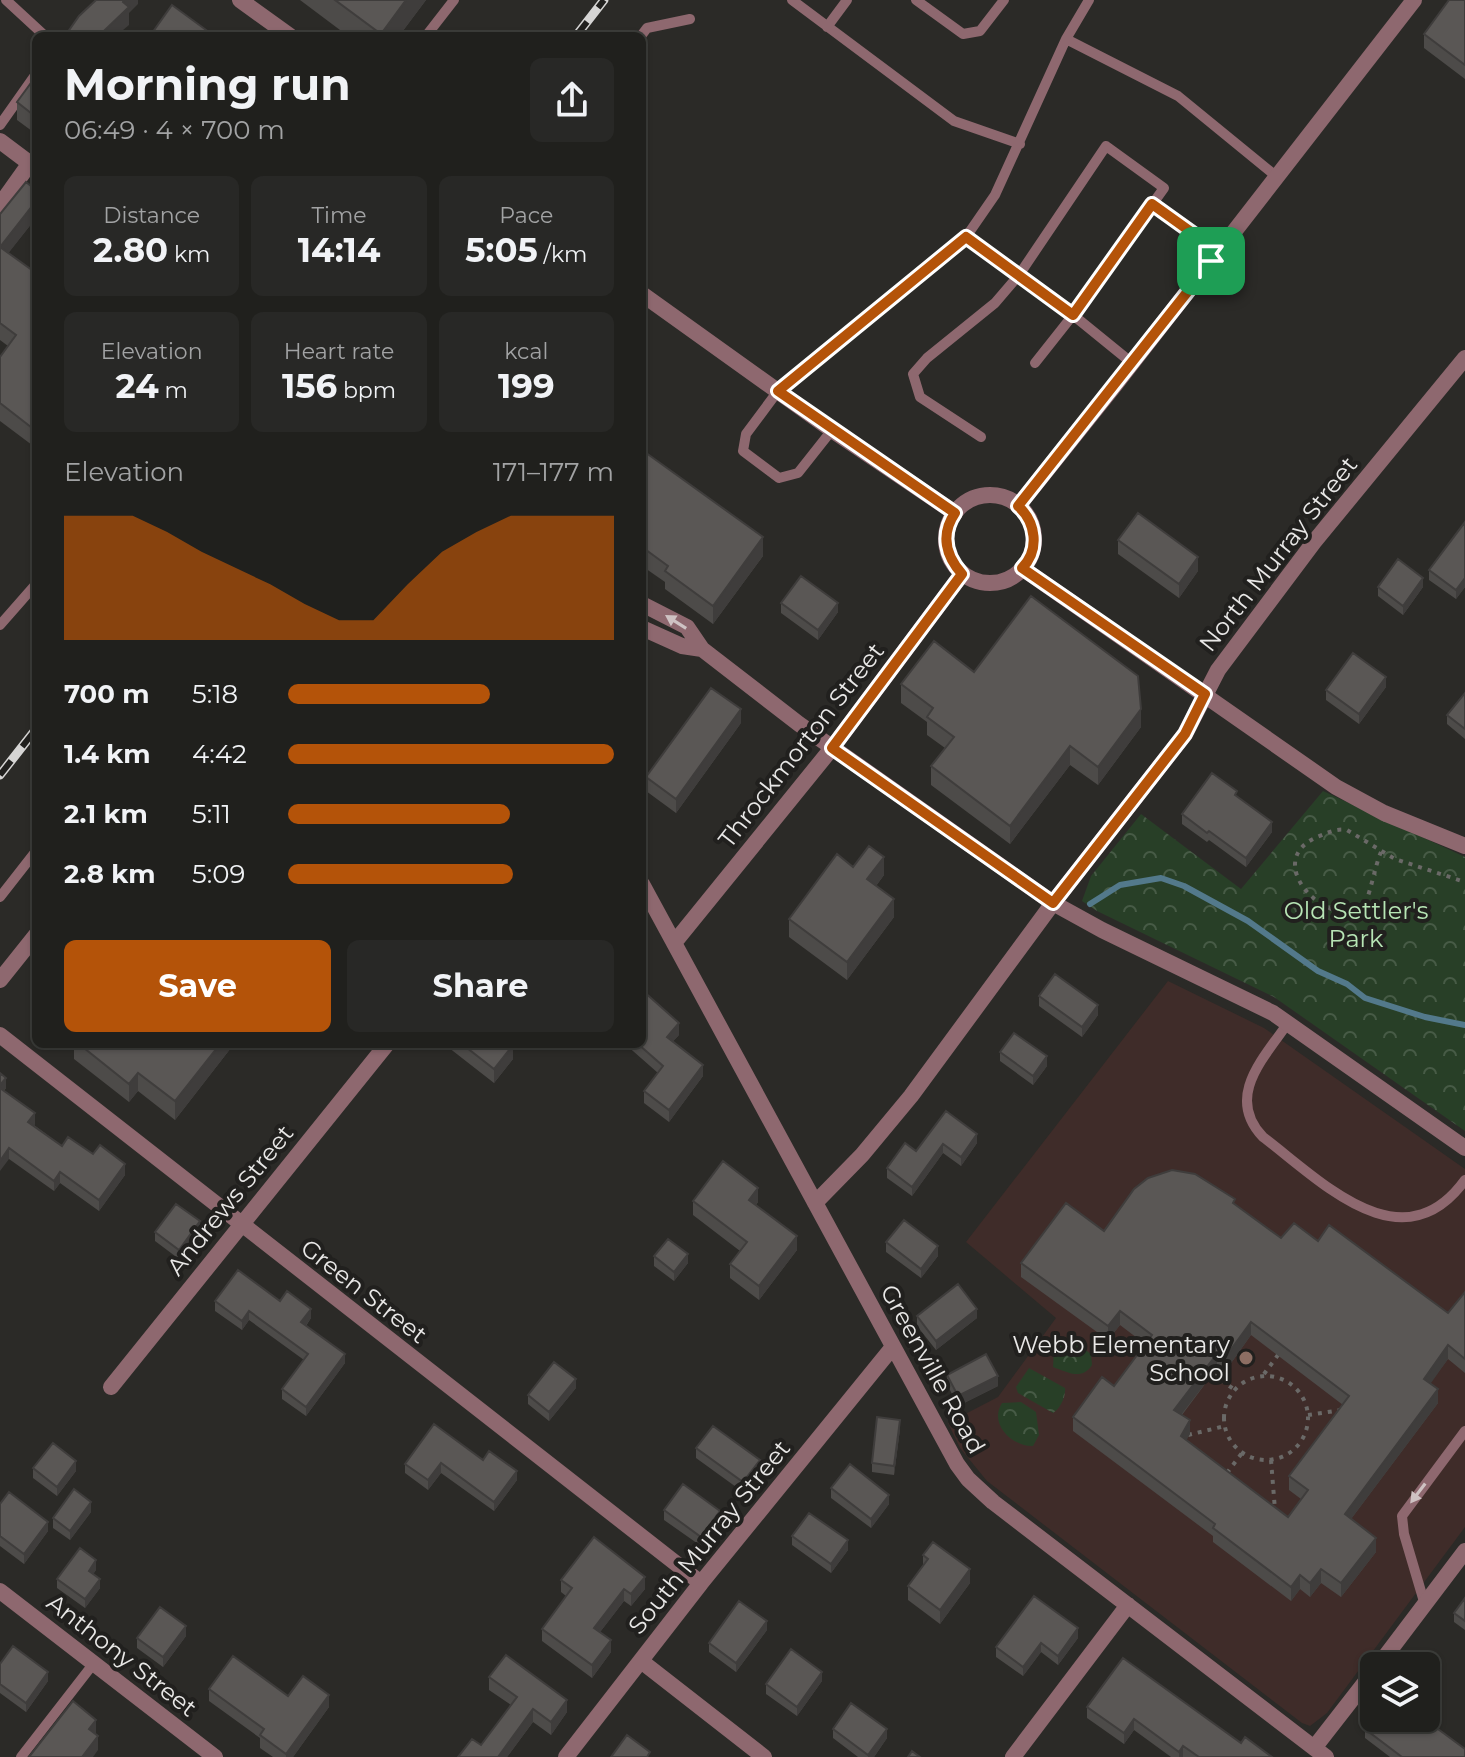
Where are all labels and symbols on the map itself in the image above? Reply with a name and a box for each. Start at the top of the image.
pin [1177,227,1245,295]
street label: North Murray Street [1193,451,1363,657]
one-way arrow [665,615,687,629]
street label: Throckmorton Street [712,637,890,853]
park label: Old Settler's Park [1284,896,1428,953]
street label: Andrews Street [161,1119,300,1281]
street label: Green Street [295,1233,433,1349]
street label: Greenville Road [875,1279,991,1459]
place label: Webb Elementary School [1012,1330,1230,1387]
marker: Webb Elementary School [1237,1349,1255,1367]
street label: South Murray Street [622,1434,796,1640]
one-way arrow [1410,1483,1426,1503]
street label: Anthony Street [41,1588,203,1723]

